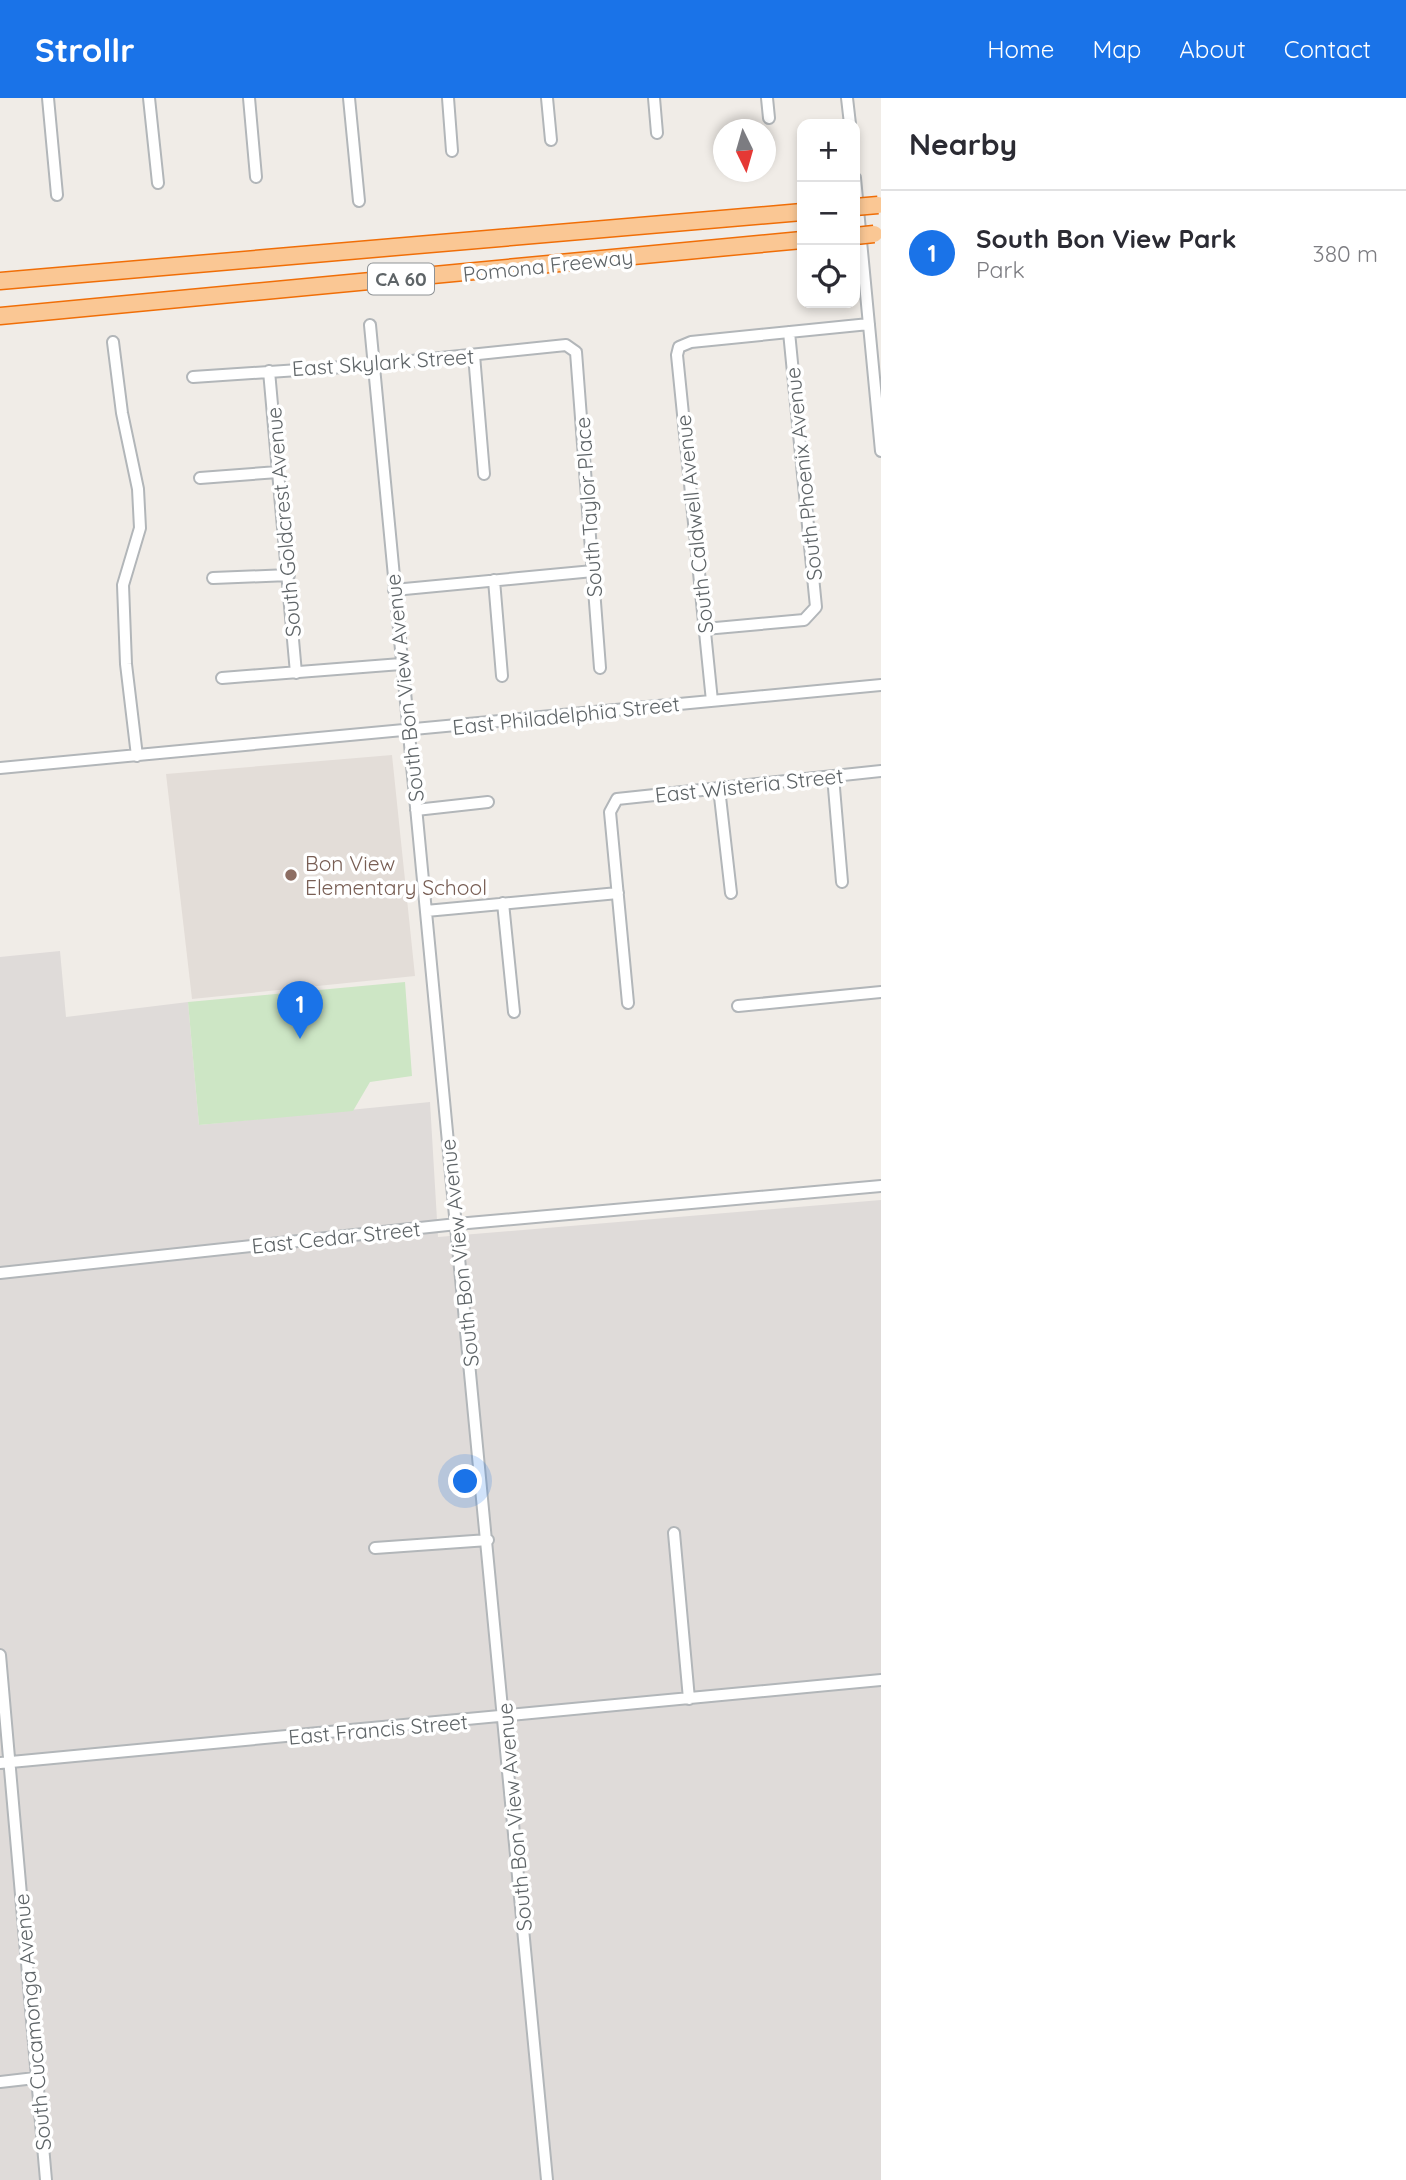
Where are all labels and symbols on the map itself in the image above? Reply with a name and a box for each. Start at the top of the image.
north arrow [713,119,776,182]
street label: Pomona Freeway [462,243,634,287]
road number: CA 60 [368,264,434,294]
street label: East Skylark Street [291,343,475,381]
street label: South Phoenix Avenue [779,366,827,582]
street label: South Goldcrest Avenue [260,406,306,638]
street label: South Caldwell Avenue [670,413,718,635]
street label: South Taylor Place [569,416,607,598]
street label: South Bon View Avenue [379,573,429,803]
street label: East Philadelphia Street [451,690,681,740]
street label: East Wisteria Street [654,762,844,808]
place label: Bon View Elementary School [305,850,487,900]
marker: Bon View Elementary School [283,867,299,883]
pin: 1 [277,981,323,1039]
street label: South Bon View Avenue [434,1138,484,1368]
street label: East Cedar Street [250,1215,422,1259]
your location [448,1464,482,1498]
street label: South Bon View Avenue [491,1702,537,1932]
street label: East Francis Street [287,1708,469,1750]
street label: South Cucamonga Avenue [8,1892,56,2152]

